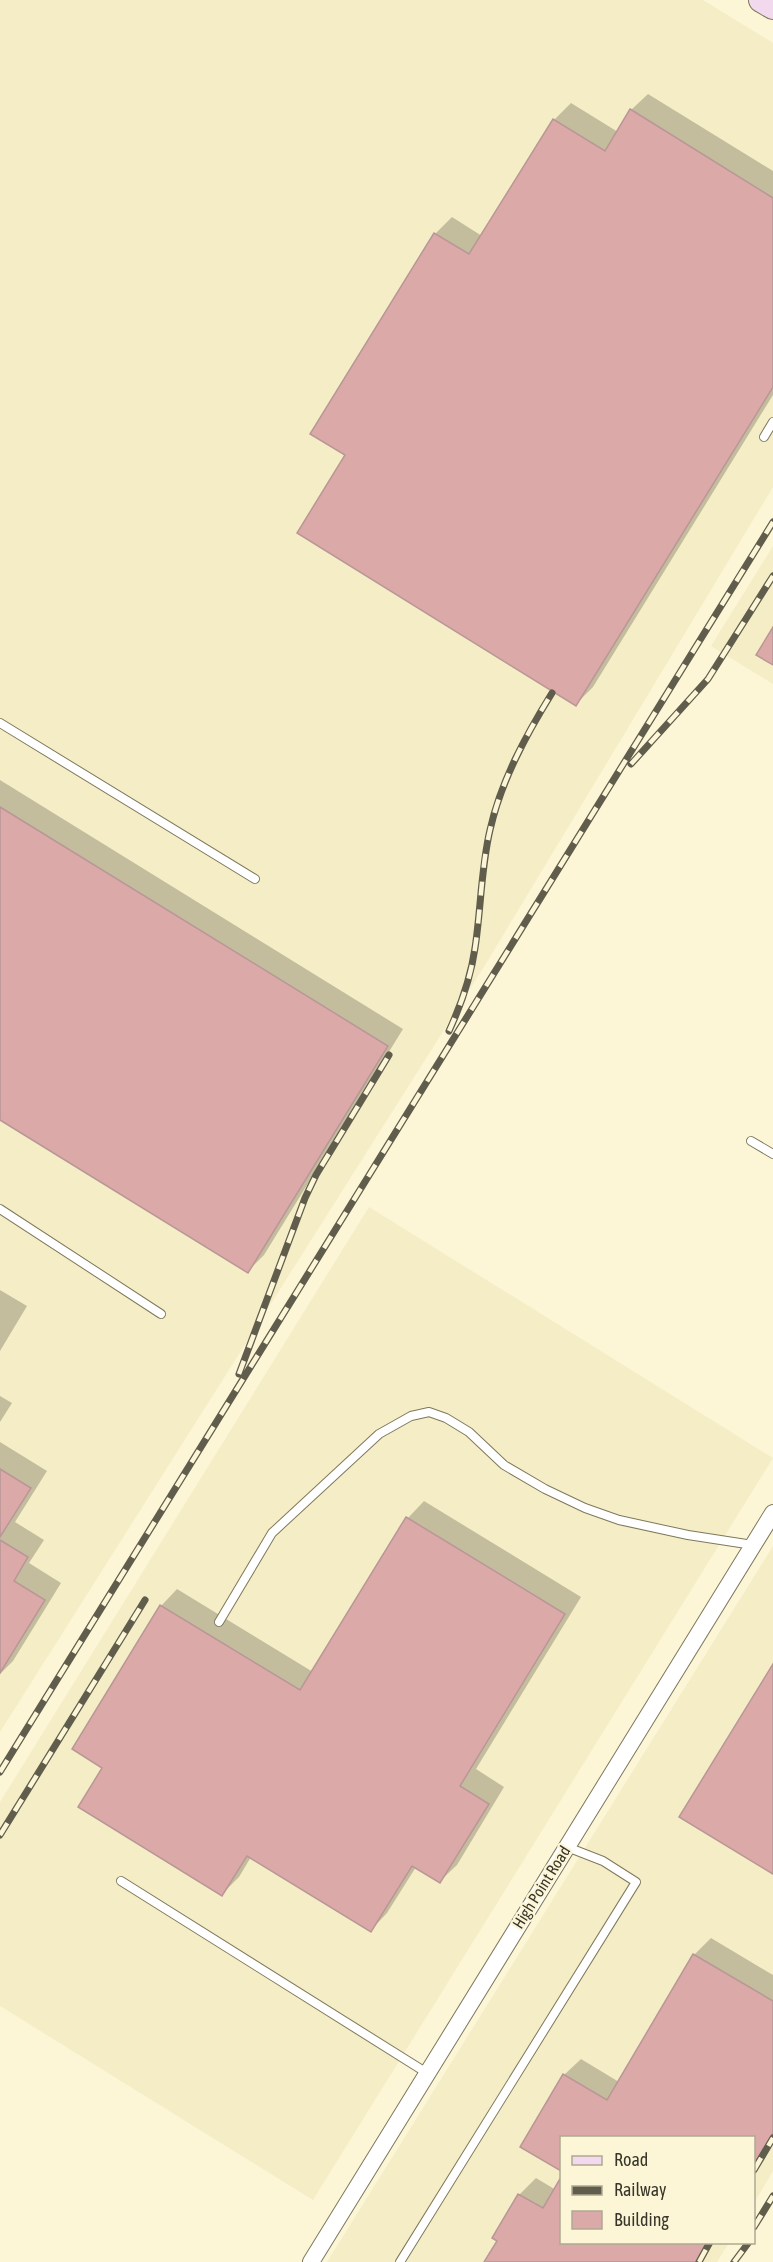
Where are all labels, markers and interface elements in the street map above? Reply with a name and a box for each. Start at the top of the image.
street label: High Point Road [509,1842,574,1932]
legend [560,2136,755,2244]
text: Road [614,2149,648,2170]
text: Railway [614,2179,666,2200]
text: Building [614,2209,669,2230]

